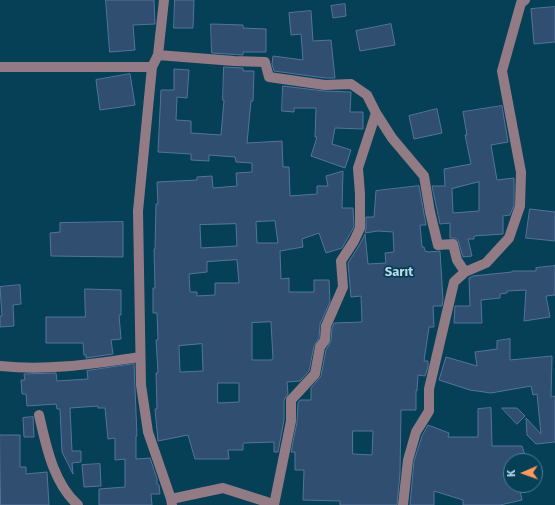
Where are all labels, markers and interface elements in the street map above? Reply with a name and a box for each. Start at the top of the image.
district label: Sarıt [385,264,413,280]
north arrow [503,453,543,493]
text: K [505,470,518,477]

